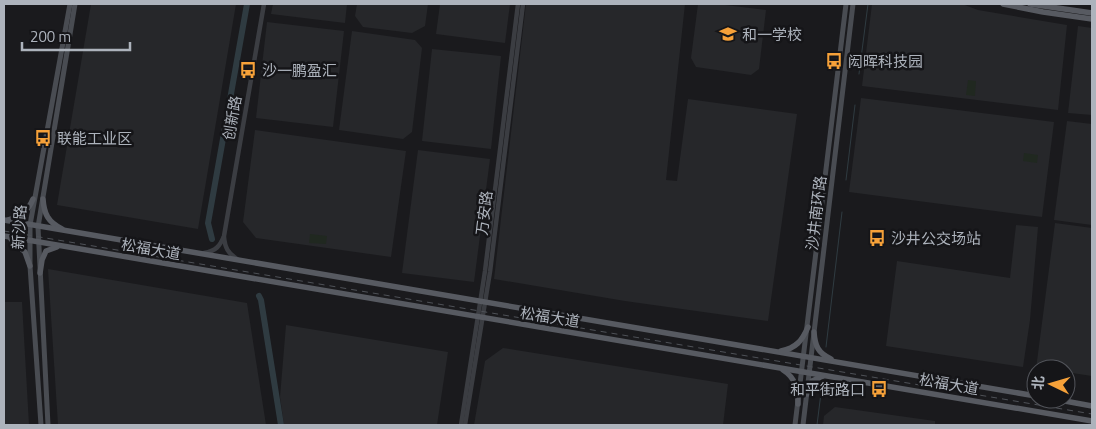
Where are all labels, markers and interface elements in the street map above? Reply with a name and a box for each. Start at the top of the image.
scale bar [22,20,130,52]
place label: 和一学校 [742,23,802,46]
school or university icon: 和一学校 [718,24,738,44]
text: 200 m [30,25,71,48]
place label: 闳晖科技园 [848,50,923,73]
bus stop icon: 闳晖科技园 [824,51,844,71]
place label: 沙一鹏盈汇 [262,59,337,82]
bus stop icon: 沙一鹏盈汇 [238,60,258,80]
street label: 创新路 [217,94,247,142]
place label: 联能工业区 [57,127,132,150]
bus stop icon: 联能工业区 [33,128,53,148]
street label: 沙井南环路 [800,174,832,252]
street label: 万安路 [470,189,498,237]
street label: 新沙路 [6,204,32,250]
place label: 沙井公交场站 [891,227,981,250]
bus stop icon: 沙井公交场站 [867,228,887,248]
street label: 松福大道 [119,232,183,266]
street label: 松福大道 [519,301,581,333]
north arrow [1026,359,1076,409]
street label: 松福大道 [917,367,981,401]
text: 北 [1026,375,1049,391]
place label: 和平街路口 [790,378,865,401]
bus stop icon: 和平街路口 [869,379,889,399]

